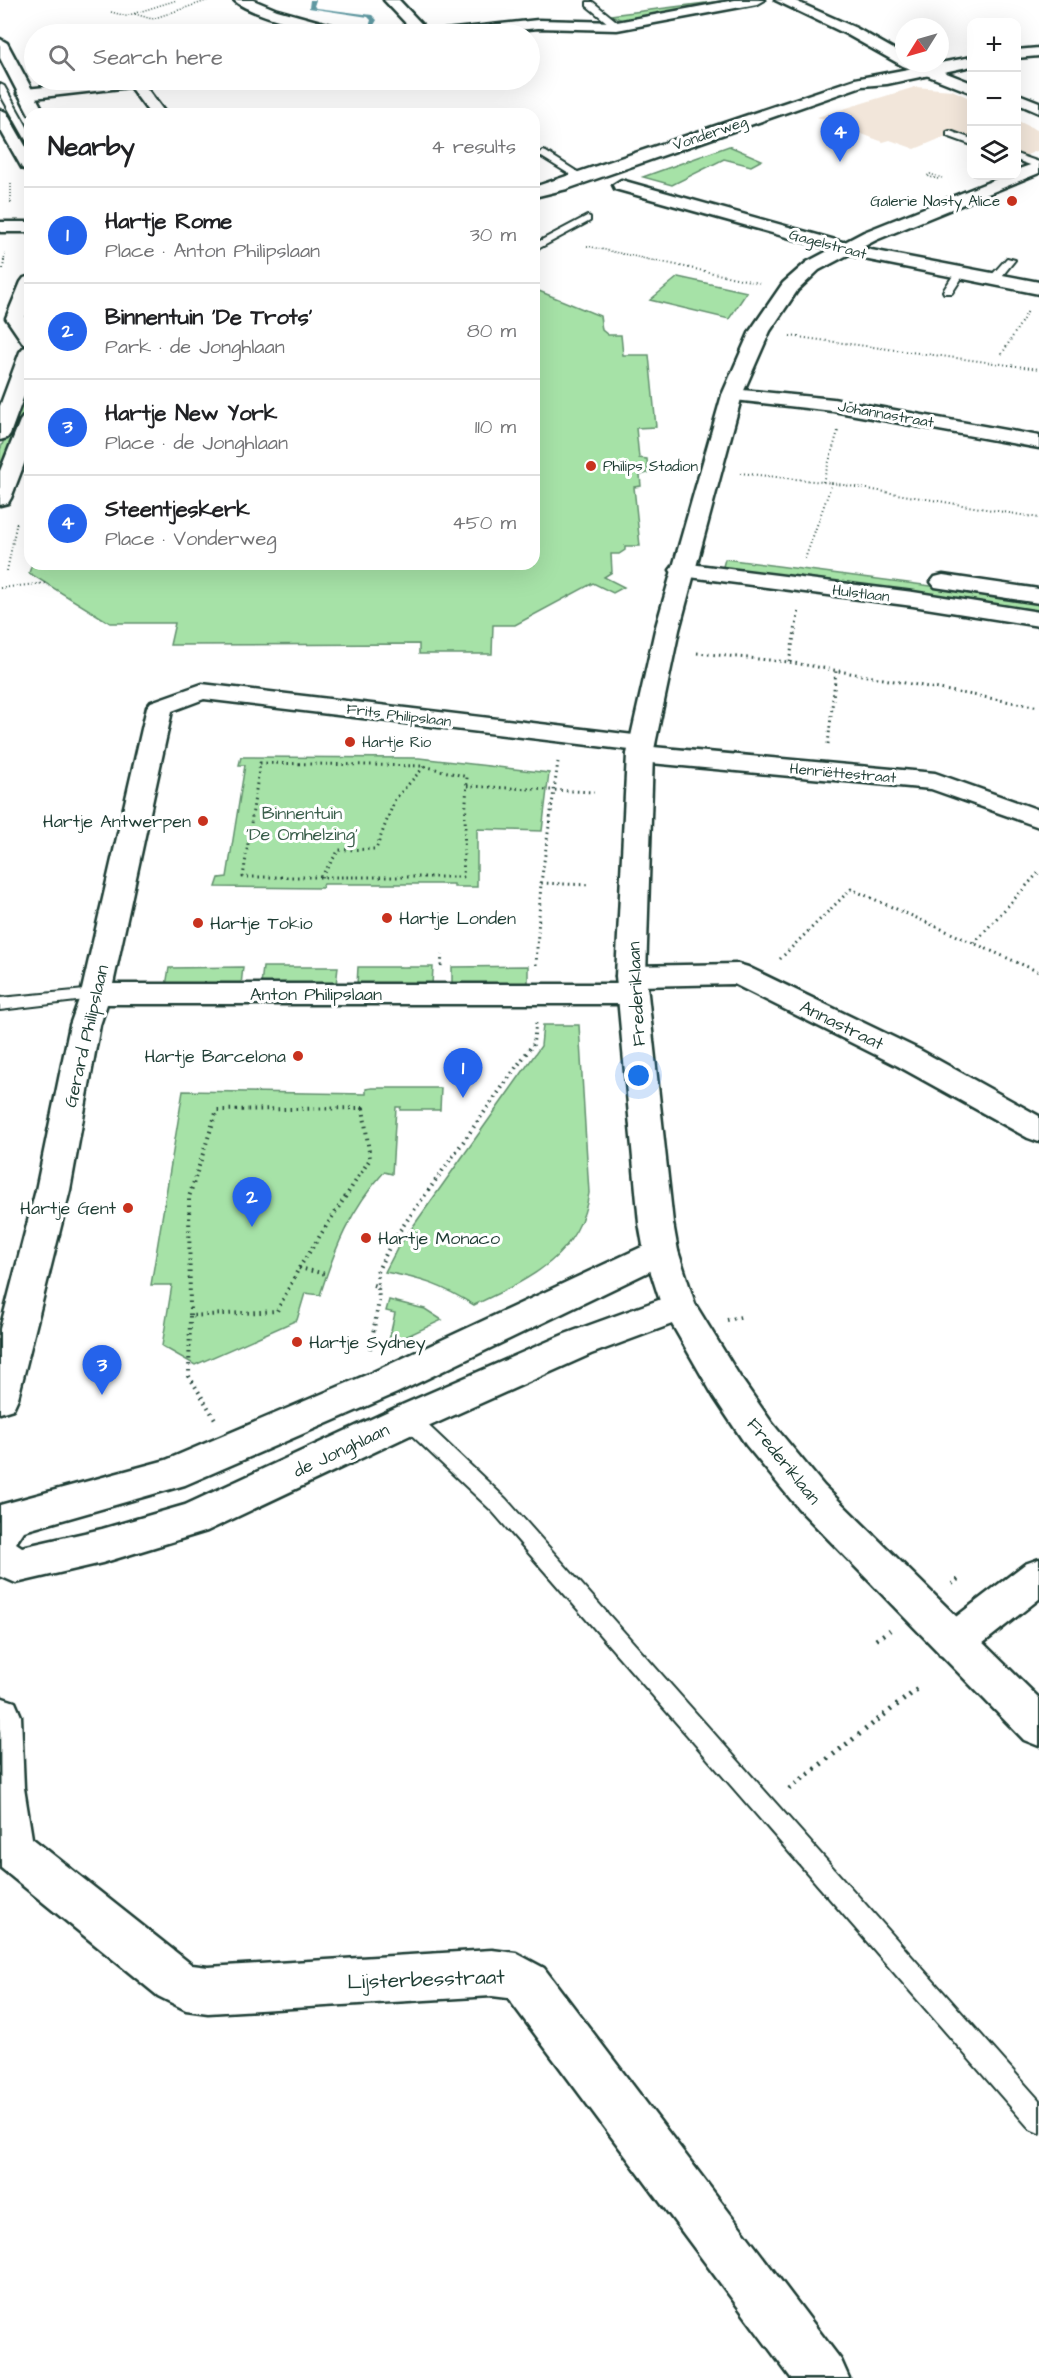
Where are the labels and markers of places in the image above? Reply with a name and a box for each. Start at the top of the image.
pin: 4 [820,112,860,162]
place label: Galerie Nasty Alice [870,191,1000,213]
marker: Galerie Nasty Alice [1005,194,1019,208]
place label: Philips Stadion [603,456,699,477]
marker: Philips Stadion [584,459,598,473]
place label: Hartje Rio [362,732,432,753]
marker: Hartje Rio [343,735,357,749]
place label: Hartje Antwerpen [43,809,191,834]
marker: Hartje Antwerpen [196,814,210,828]
place label: Hartje Londen [399,906,516,931]
place label: Hartje Tokio [210,911,313,936]
marker: Hartje Londen [380,911,394,925]
marker: Hartje Tokio [191,916,205,930]
place label: Hartje Barcelona [144,1044,286,1069]
pin: 1 [444,1048,482,1098]
marker: Hartje Barcelona [291,1049,305,1063]
pin: 2 [232,1178,272,1227]
place label: Hartje Gent [20,1196,117,1221]
marker: Hartje Gent [121,1201,135,1215]
place label: Hartje Monaco [378,1226,500,1251]
marker: Hartje Monaco [359,1231,373,1245]
place label: Hartje Sydney [309,1330,426,1356]
marker: Hartje Sydney [290,1335,304,1349]
pin: 3 [82,1346,122,1395]

